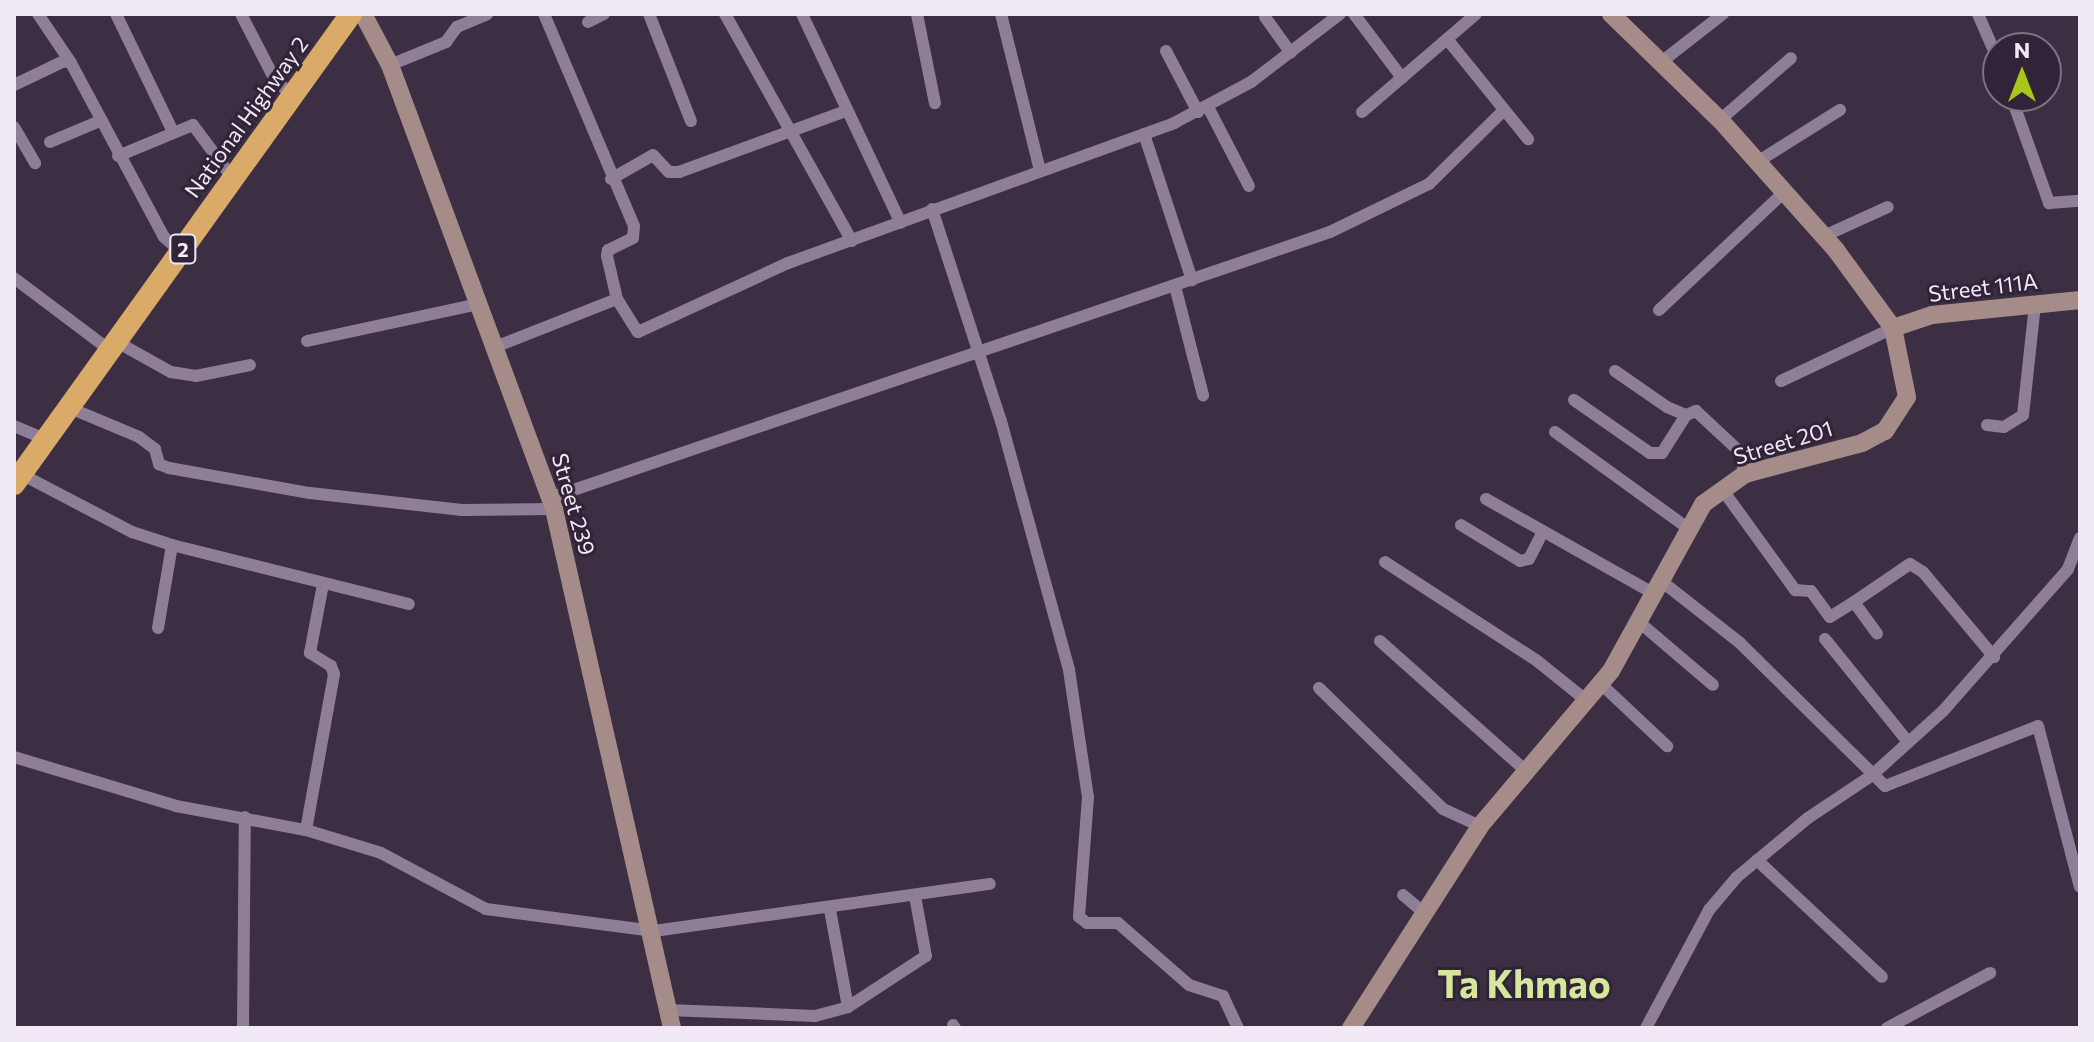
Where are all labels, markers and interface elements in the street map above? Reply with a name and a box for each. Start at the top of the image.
street label: National Highway 2 [179,31,313,203]
north arrow [1982,32,2062,112]
text: N [2014,36,2030,63]
road number: 2 [169,233,197,265]
street label: Street 111A [1927,267,2039,307]
street label: Street 201 [1730,414,1836,470]
street label: Street 239 [547,450,601,558]
district label: Ta Khmao [1437,960,1611,1006]

